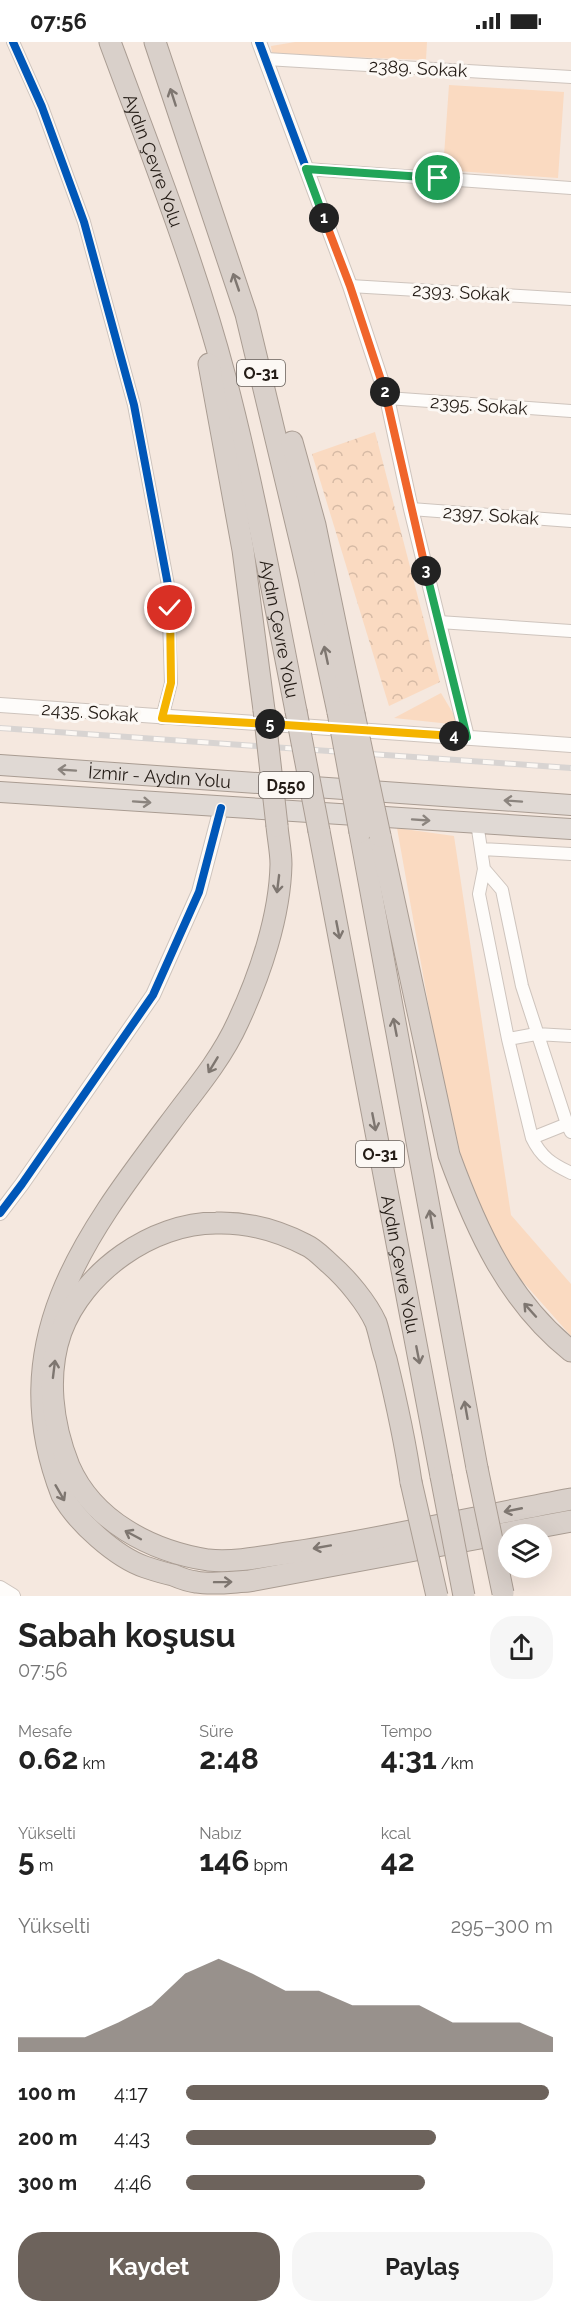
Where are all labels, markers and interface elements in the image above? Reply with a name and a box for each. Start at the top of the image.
text: 07:56 [30,8,87,34]
street label: 2389. Sokak [368,55,468,81]
one-way arrow [167,88,178,107]
street label: Aydın Çevre Yolu [120,91,188,230]
pin [412,152,463,203]
icon: arrive [421,161,454,194]
pin: 1 [309,203,339,233]
text: 1 [320,208,328,227]
one-way arrow [229,273,240,292]
street label: 2393. Sokak [412,279,511,305]
road number: O-31 [237,360,285,386]
pin: 2 [370,377,400,407]
text: 2 [380,382,390,401]
street label: 2395. Sokak [429,391,529,419]
street label: 2397. Sokak [442,501,540,529]
pin: 3 [411,556,441,586]
street label: Aydın Çevre Yolu [256,558,304,700]
text: 3 [422,561,430,580]
pin [144,582,195,633]
icon: check [153,591,186,624]
one-way arrow [319,646,331,665]
street label: 2435. Sokak [41,698,140,726]
pin: 5 [255,709,285,739]
text: 5 [266,714,274,733]
pin: 4 [439,721,469,751]
text: 4 [449,726,459,745]
street label: İzmir - Aydın Yolu [88,761,232,792]
one-way arrow [57,764,77,775]
road number: D550 [259,772,313,798]
one-way arrow [503,795,523,806]
one-way arrow [132,797,152,808]
one-way arrow [410,814,430,825]
one-way arrow [273,874,284,893]
one-way arrow [333,920,344,940]
one-way arrow [389,1018,400,1037]
one-way arrow [206,1057,219,1074]
one-way arrow [369,1112,380,1131]
road number: O-31 [356,1141,404,1167]
street label: Aydın Çevre Yolu [378,1193,424,1335]
one-way arrow [425,1209,436,1229]
one-way arrow [523,1302,537,1317]
one-way arrow [413,1344,424,1364]
one-way arrow [49,1360,60,1379]
one-way arrow [460,1401,471,1421]
one-way arrow [54,1484,66,1501]
one-way arrow [504,1505,524,1516]
map controls [498,1524,552,1578]
button: layers [498,1524,552,1578]
one-way arrow [124,1528,142,1540]
one-way arrow [313,1542,332,1553]
one-way arrow [213,1576,233,1587]
text: Sabah koşusu [18,1616,236,1655]
button: share [490,1616,553,1679]
text: 07:56 [18,1658,68,1682]
text: Mesafe [18,1722,72,1741]
text: Süre [199,1722,233,1741]
text: Tempo [381,1722,432,1741]
text: 0.62 [18,1741,78,1776]
text: 2:48 [199,1741,259,1776]
text: 4:31 [381,1741,437,1776]
text: km [78,1754,106,1773]
text: /km [437,1754,474,1773]
text: Yükselti [18,1824,76,1843]
text: Nabız [199,1824,242,1843]
text: kcal [381,1824,411,1843]
text: 5 [18,1843,35,1878]
text: 146 [199,1843,250,1878]
text: 42 [381,1843,415,1878]
text: m [35,1856,53,1875]
text: bpm [250,1856,288,1875]
text: Yükselti [18,1914,90,1938]
text: 295–300 m [451,1914,553,1938]
text: 100 m [18,2081,76,2105]
text: 4:17 [114,2081,148,2105]
text: 200 m [18,2126,77,2150]
text: 4:43 [114,2126,150,2150]
text: 300 m [18,2171,77,2195]
text: 4:46 [114,2171,152,2195]
button: Kaydet [18,2232,280,2301]
button: Paylaş [292,2232,553,2301]

